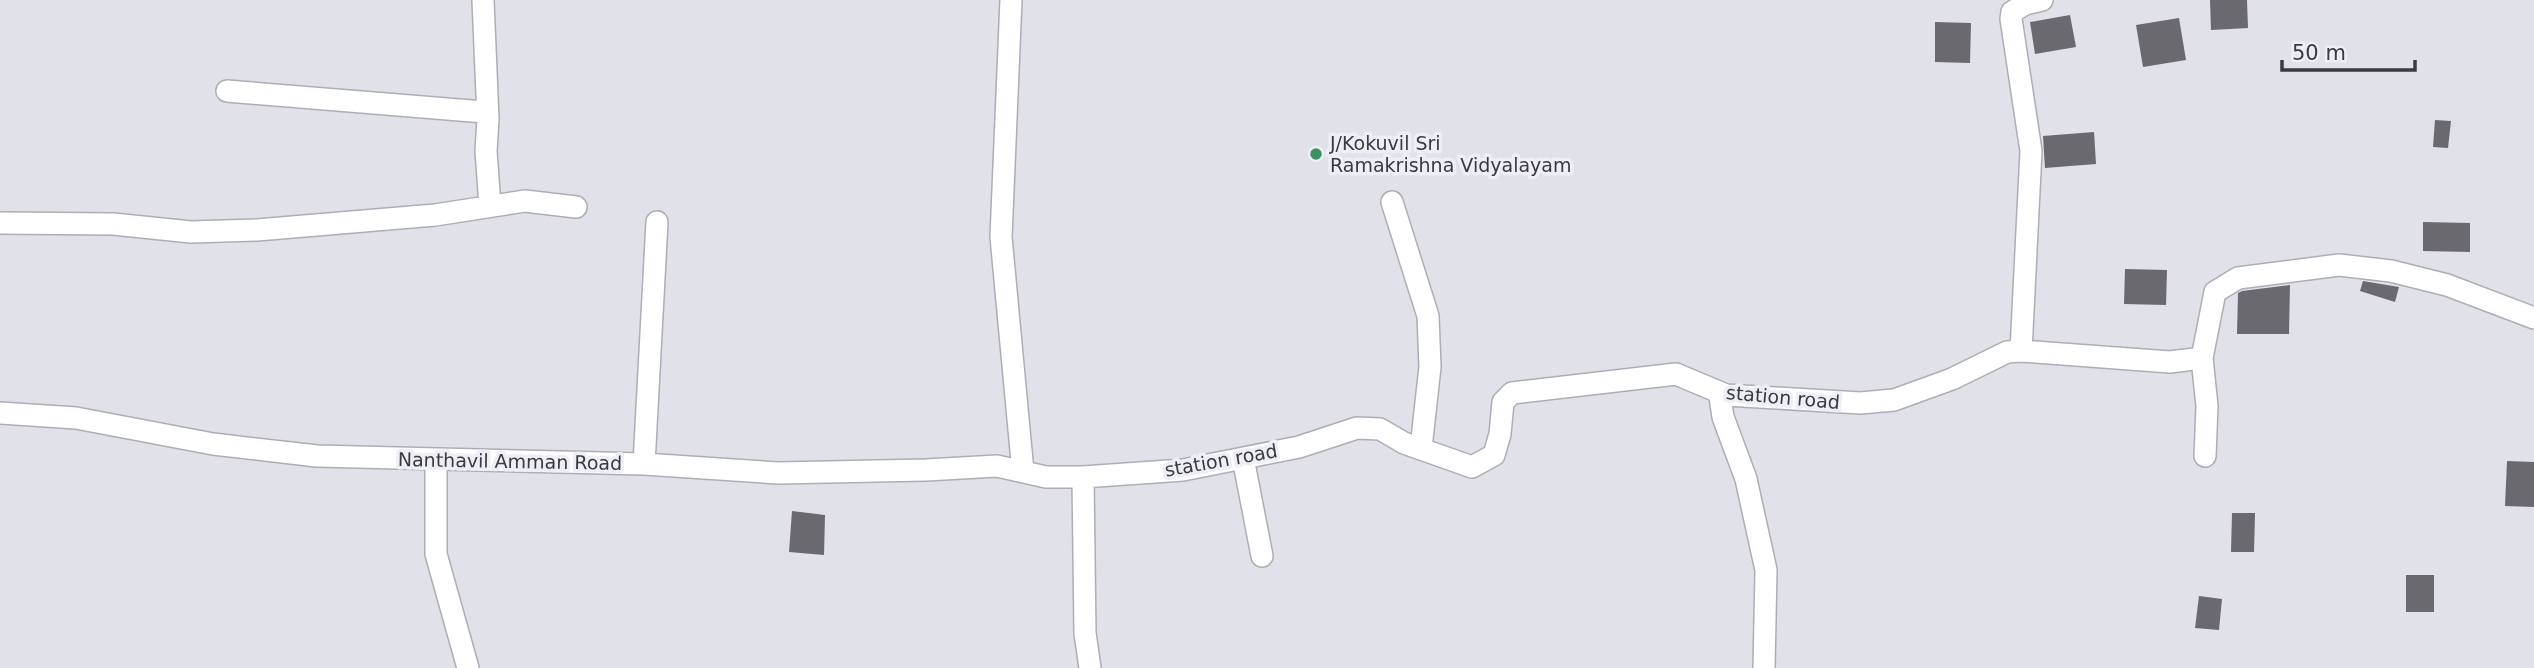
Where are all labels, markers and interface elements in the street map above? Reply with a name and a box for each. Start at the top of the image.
scale bar [2282,28,2415,72]
text: 50 m [2292,41,2346,65]
place label: J/Kokuvil Sri Ramakrishna Vidyalayam [1329,132,1571,176]
marker: J/Kokuvil Sri Ramakrishna Vidyalayam [1308,146,1324,162]
street label: station road [1725,381,1841,413]
street label: station road [1163,439,1279,481]
street label: Nanthavil Amman Road [398,448,622,474]

